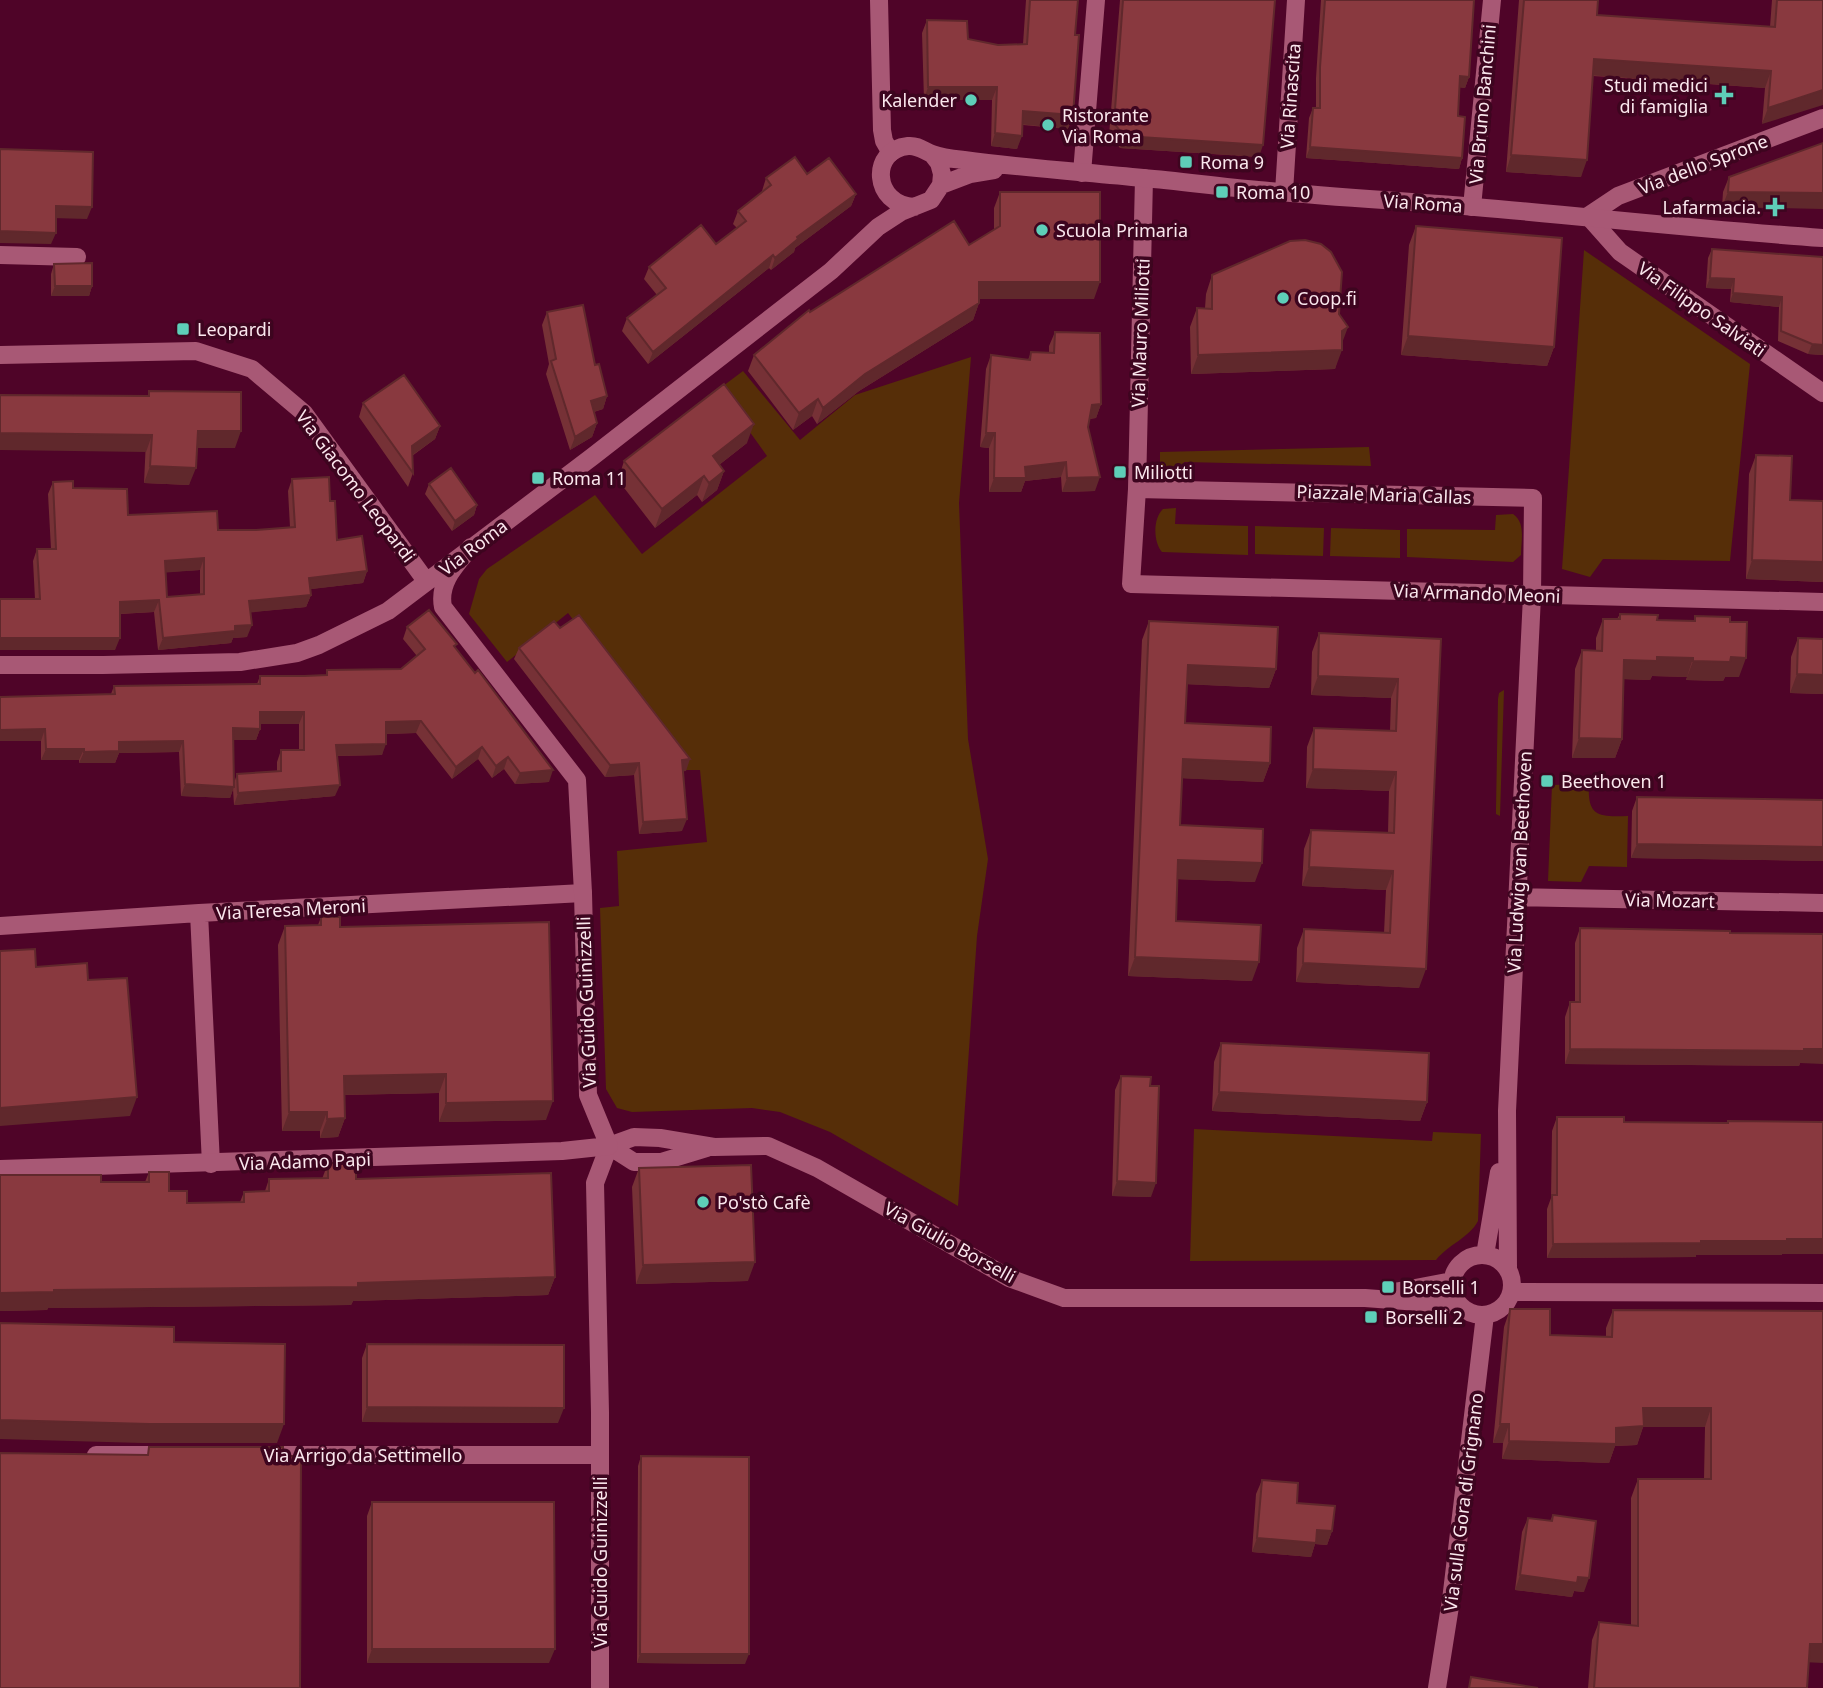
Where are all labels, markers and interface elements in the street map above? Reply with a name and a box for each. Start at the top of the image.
street label: Via Bruno Banchini [1463,23,1501,185]
street label: Via Rinascita [1274,42,1306,150]
place label: Studi medici di famiglia [1604,73,1708,118]
marker: Studi medici di famiglia [1714,85,1734,105]
place label: Kalender [881,88,958,112]
marker: Kalender [963,92,979,108]
place label: Ristorante Via Roma [1062,103,1149,148]
marker: Ristorante Via Roma [1040,117,1056,133]
street label: Via dello Sprone [1635,128,1771,200]
place label: Roma 9 [1200,150,1264,174]
marker: Roma 9 [1178,154,1194,170]
place label: Roma 10 [1236,180,1310,204]
marker: Roma 10 [1214,184,1230,200]
street label: Via Roma [1383,188,1463,218]
place label: Lafarmacia. [1663,195,1761,219]
marker: Lafarmacia. [1767,199,1783,215]
place label: Scuola Primaria [1056,218,1188,242]
marker: Scuola Primaria [1034,222,1050,238]
street label: Via Filippo Salviati [1633,256,1771,362]
street label: Via Mauro Miliotti [1125,258,1155,408]
place label: Coop.fi [1297,286,1357,310]
marker: Coop.fi [1275,290,1291,306]
place label: Leopardi [197,317,271,341]
marker: Leopardi [175,321,191,337]
street label: Via Giacomo Leopardi [291,405,421,567]
place label: Miliotti [1134,460,1193,484]
marker: Miliotti [1112,464,1128,480]
place label: Roma 11 [552,466,626,490]
marker: Roma 11 [530,470,546,486]
street label: Piazzale Maria Callas [1296,479,1472,509]
street label: Via Roma [434,514,512,580]
street label: Via Armando Meoni [1393,578,1561,608]
street label: Via Ludwig van Beethoven [1501,751,1537,973]
place label: Beethoven 1 [1561,769,1667,793]
marker: Beethoven 1 [1539,773,1555,789]
street label: Via Mozart [1625,887,1716,913]
street label: Via Teresa Meroni [215,893,367,925]
street label: Via Guido Guinizzelli [571,916,601,1088]
street label: Via Adamo Papi [239,1147,371,1175]
place label: Po'stò Cafè [717,1190,811,1214]
marker: Po'stò Cafè [695,1194,711,1210]
street label: Via Giulio Borselli [880,1196,1020,1288]
place label: Borselli 1 [1402,1275,1480,1299]
marker: Borselli 1 [1380,1279,1396,1295]
place label: Borselli 2 [1385,1305,1463,1329]
marker: Borselli 2 [1363,1309,1379,1325]
street label: Via sulla Gora di Grignano [1438,1391,1488,1613]
street label: Via Arrigo da Settimello [264,1443,462,1467]
street label: Via Guido Guinizzelli [588,1476,612,1648]

